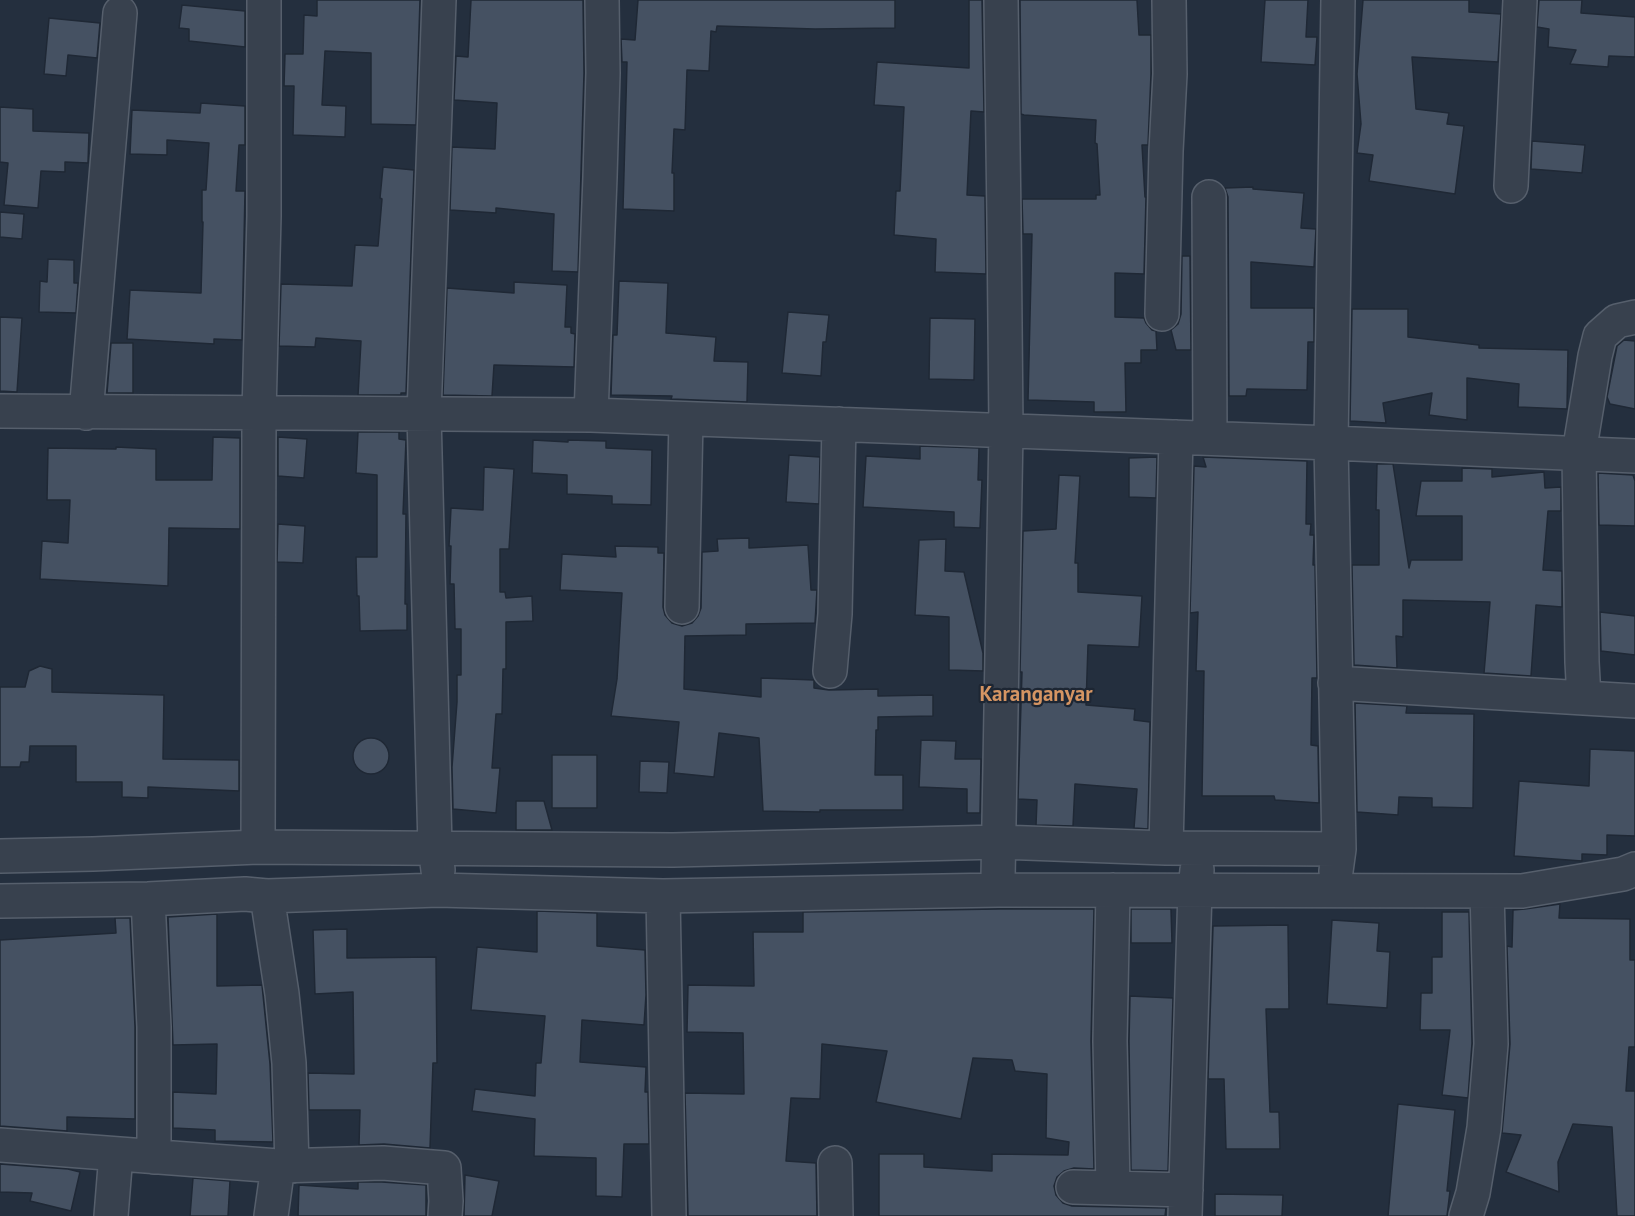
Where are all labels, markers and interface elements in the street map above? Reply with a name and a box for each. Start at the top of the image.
district label: Karanganyar [979,682,1093,708]

